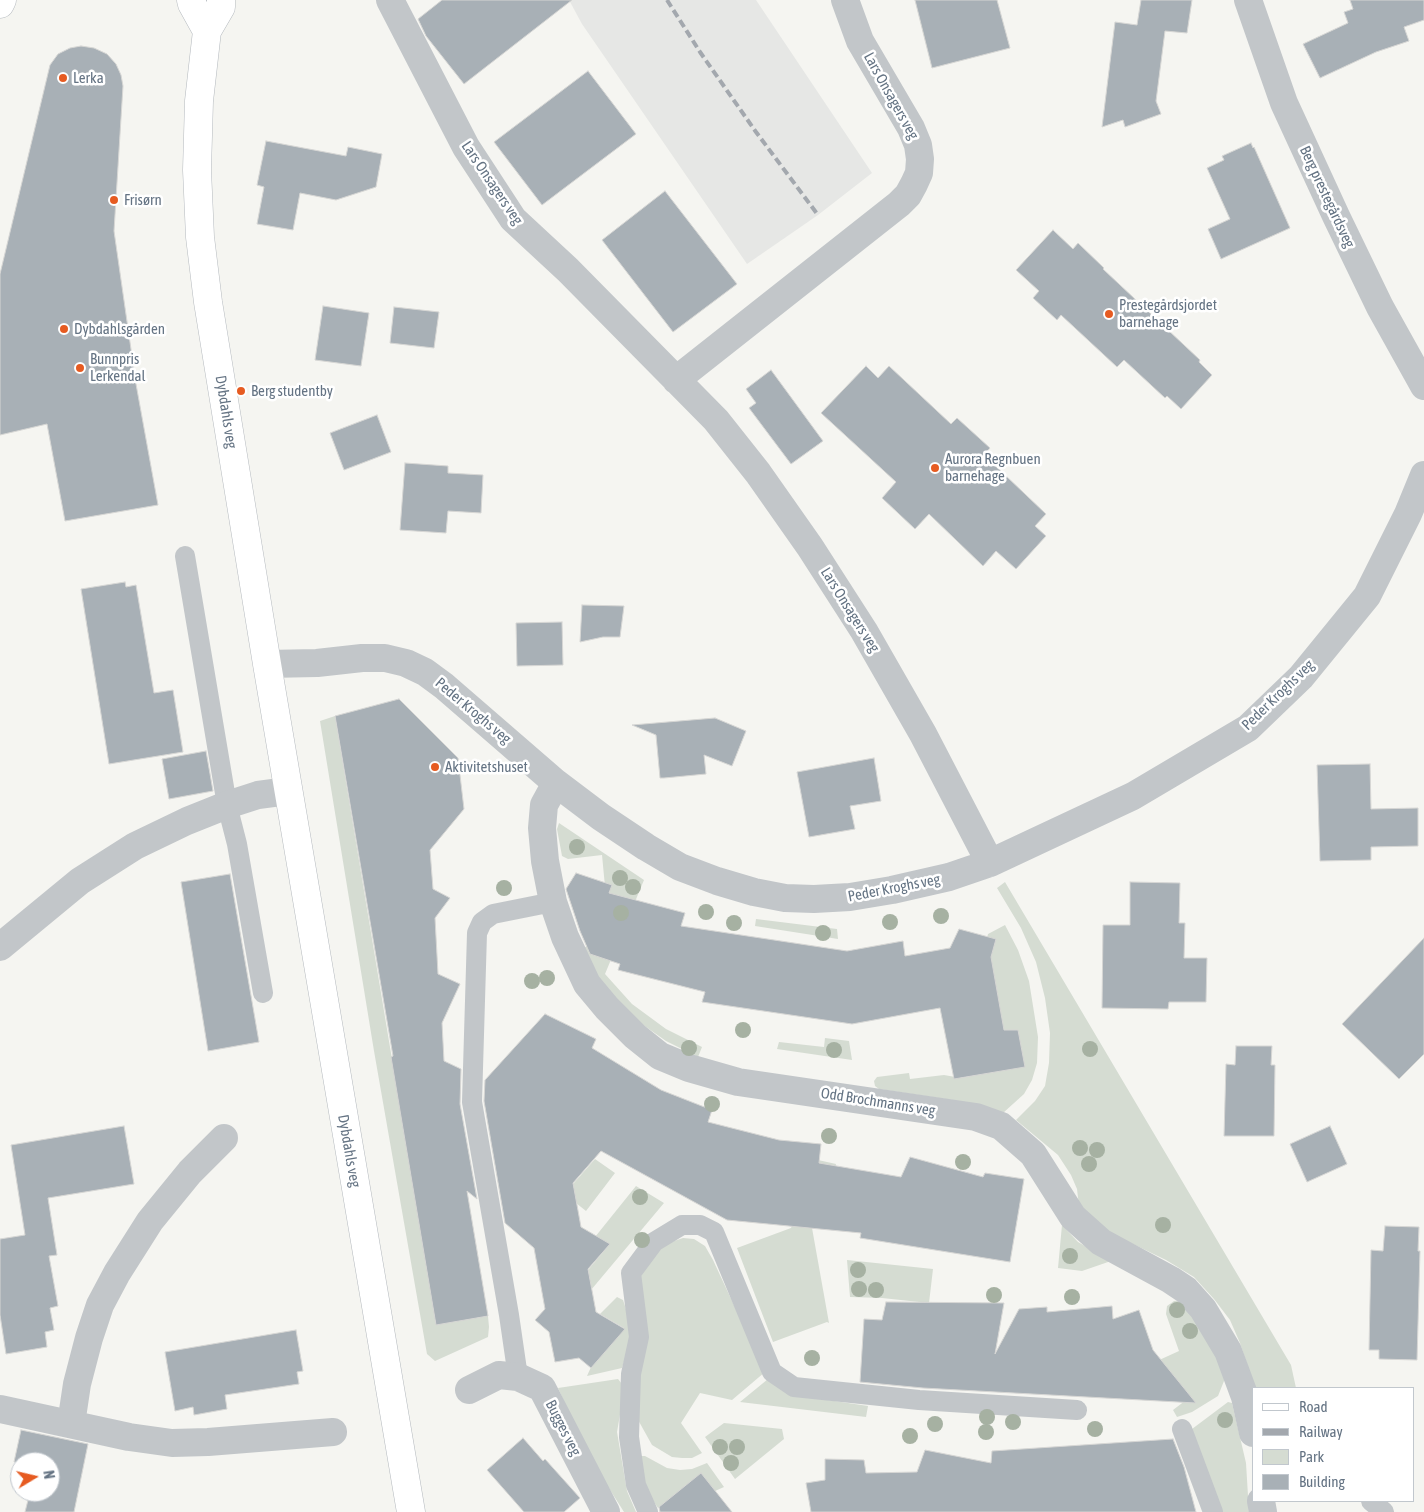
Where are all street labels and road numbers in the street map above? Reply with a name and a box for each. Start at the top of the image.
street label: Lars Onsagers veg [860,49,922,143]
street label: Lars Onsagers veg [457,138,527,228]
street label: Berg prestegårdsveg [1296,143,1358,251]
street label: Dybdahls veg [211,374,241,450]
street label: Lars Onsagers veg [817,564,883,656]
street label: Peder Kroghs veg [1238,656,1318,734]
street label: Peder Kroghs veg [431,674,515,748]
street label: Peder Kroghs veg [846,870,942,906]
street label: Odd Brochmanns veg [820,1084,936,1120]
street label: Dybdahls veg [334,1113,364,1189]
street label: Bugges veg [541,1397,585,1459]

